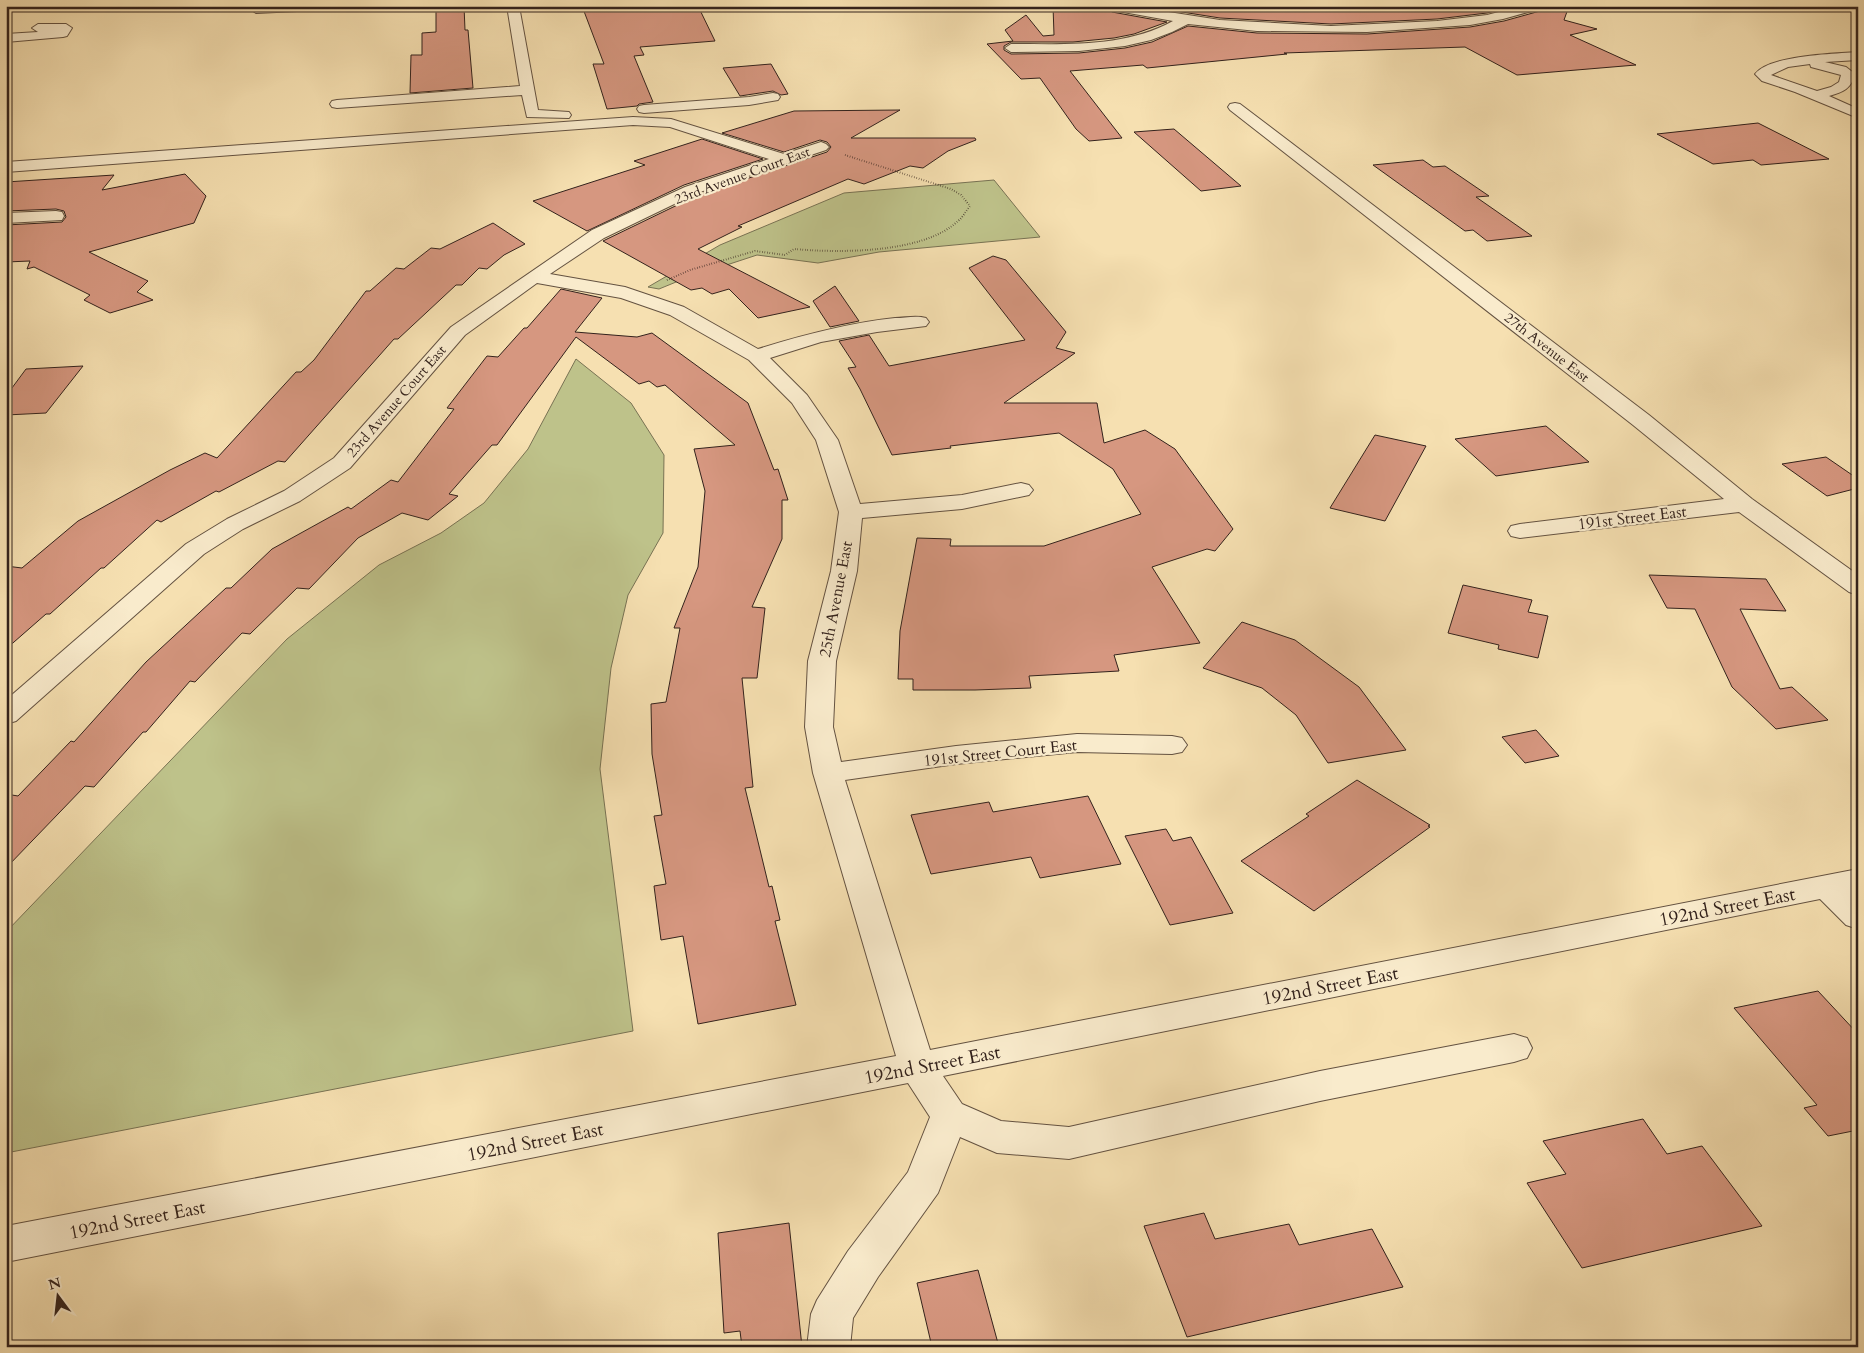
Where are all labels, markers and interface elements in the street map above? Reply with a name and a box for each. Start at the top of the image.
street label: 23rd Avenue Court East [672,142,813,209]
street label: 27th Avenue East [1500,308,1594,387]
street label: 23rd Avenue Court East [342,341,451,461]
street label: 191st Street East [1577,500,1688,536]
street label: 25th Avenue East [814,539,858,659]
street label: 191st Street Court East [922,734,1078,772]
street label: 192nd Street East [1657,881,1798,933]
street label: 192nd Street East [1260,960,1401,1012]
street label: 192nd Street East [862,1039,1003,1091]
street label: 192nd Street East [465,1116,606,1168]
street label: 192nd Street East [67,1194,208,1246]
north arrow [32,1270,82,1320]
text: N [46,1273,63,1295]

